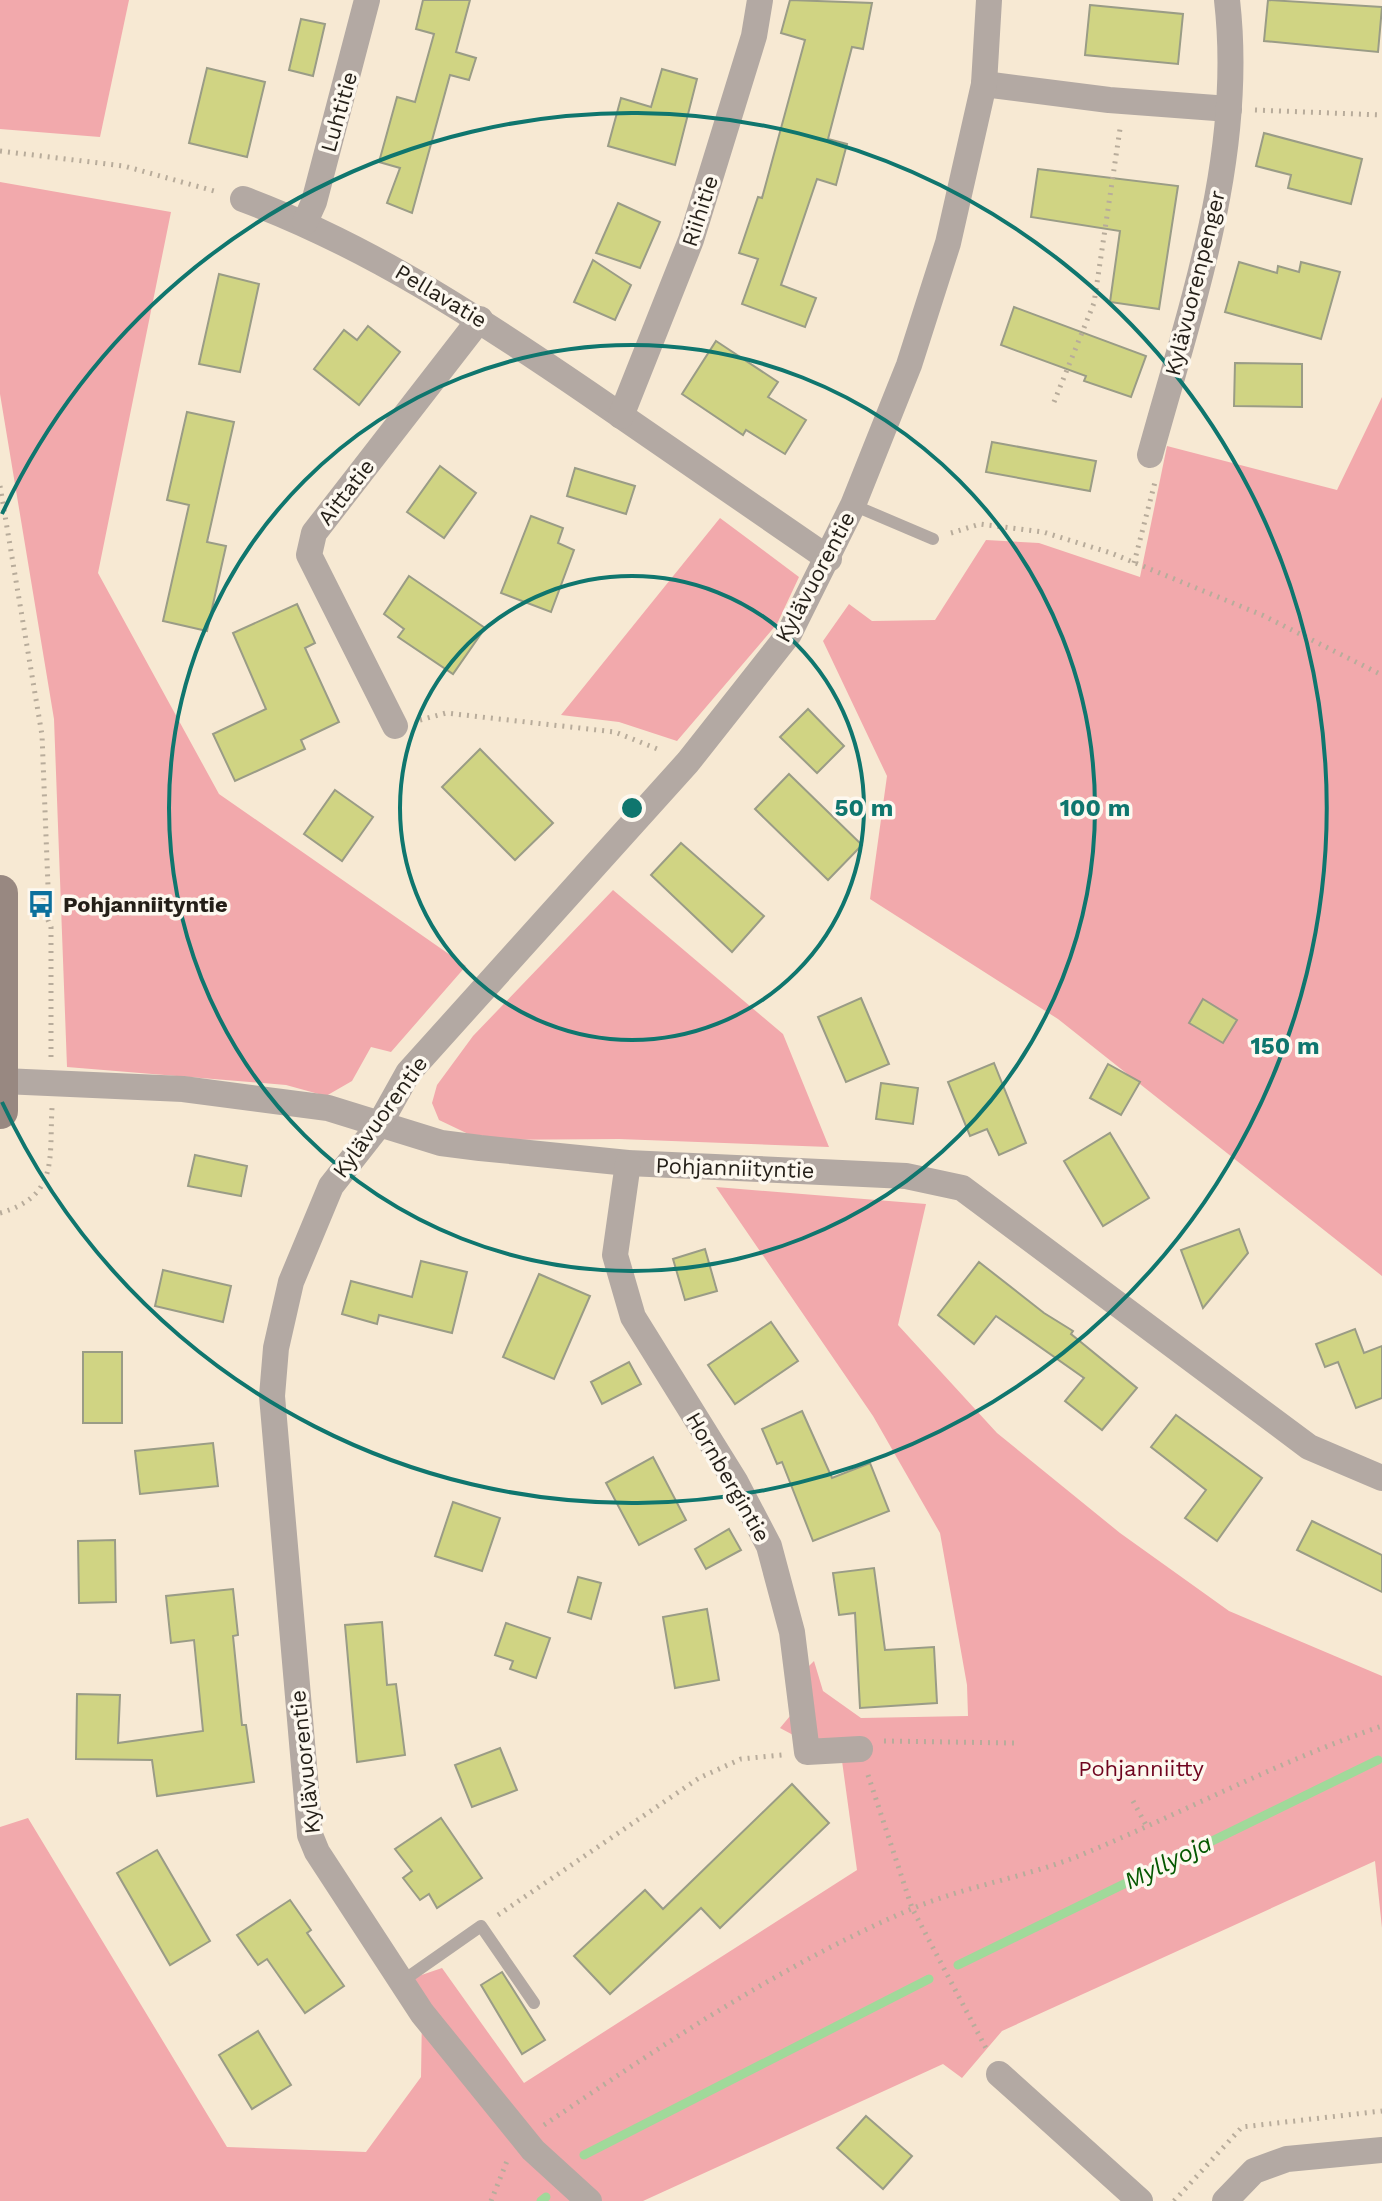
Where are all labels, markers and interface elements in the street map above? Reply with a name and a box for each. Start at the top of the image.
street label: Luhtitie [316,69,362,155]
street label: Riihitie [677,172,723,250]
street label: Kylävuorenpenger [1160,188,1230,378]
street label: Pellavatie [391,259,491,333]
street label: Aittatie [312,454,380,530]
street label: Kylävuorentie [770,507,860,647]
centre of rings [618,794,646,822]
text: 50 m [835,794,893,822]
text: 100 m [1060,794,1130,822]
bus stop icon: Pohjanniityntie [26,889,56,919]
place label: Pohjanniityntie [63,892,228,917]
text: 150 m [1250,1032,1320,1060]
street label: Kylävuorentie [327,1051,433,1183]
street label: Pohjanniityntie [655,1153,815,1183]
street label: Hornbergintie [681,1408,775,1546]
street label: Kylävuorentie [285,1689,325,1835]
park label: Pohjanniitty [1078,1756,1204,1781]
water label: Myllyoja [1120,1829,1217,1895]

